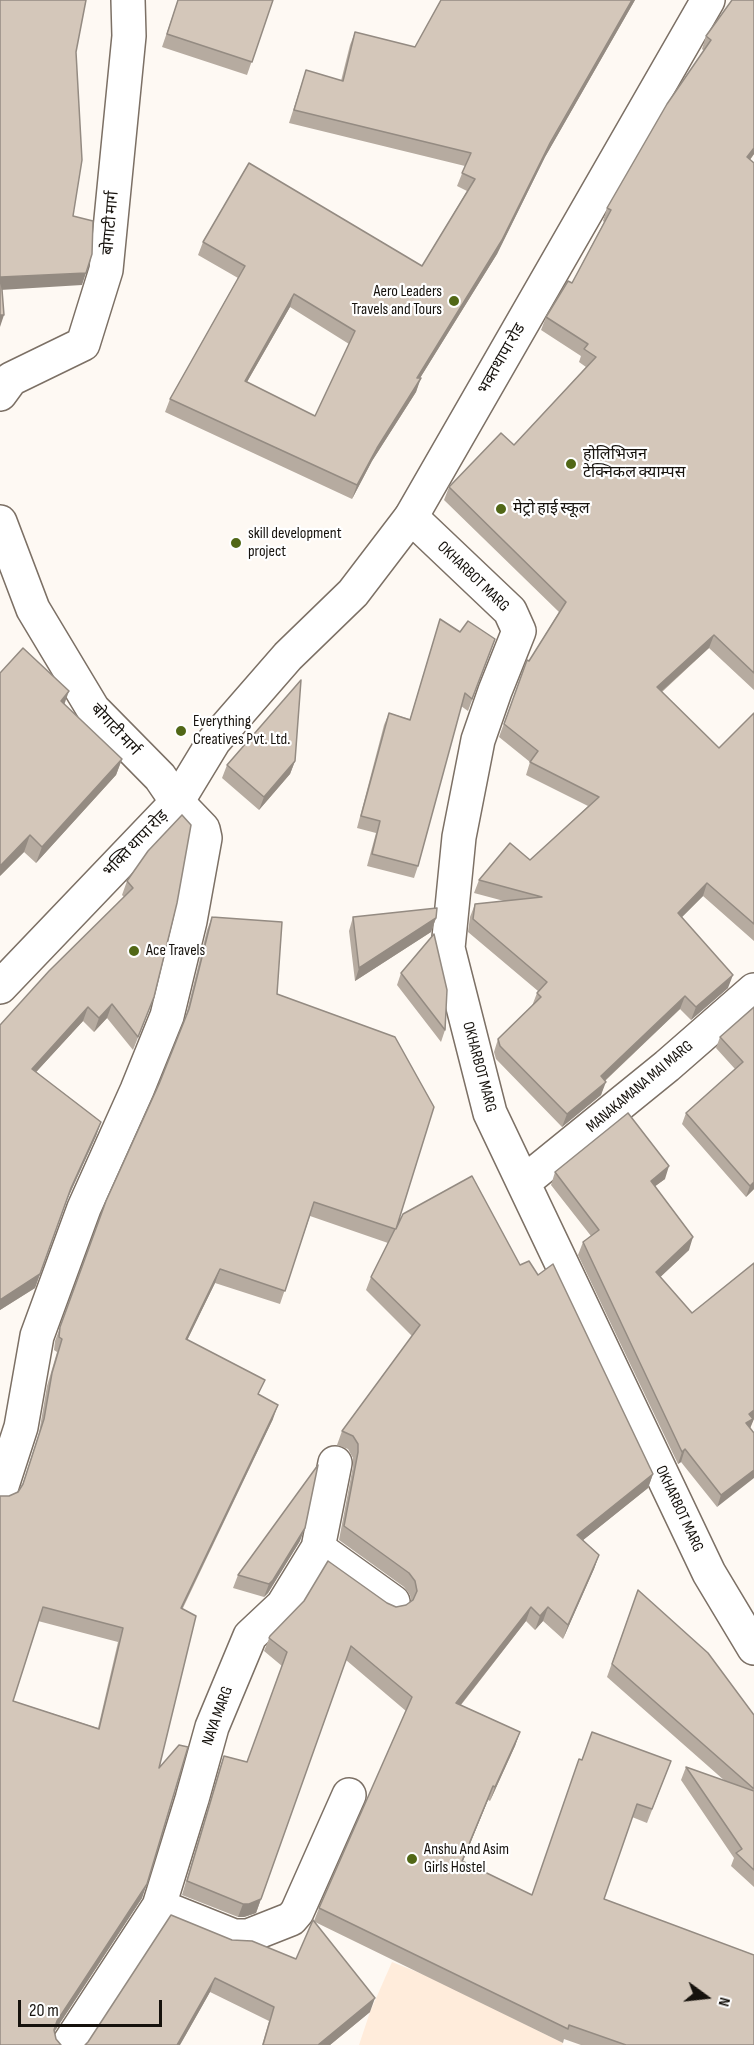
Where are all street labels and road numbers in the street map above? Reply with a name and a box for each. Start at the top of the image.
street label: बोगाटी मार्ग [99,190,123,256]
street label: भक्तथापा रोड [474,320,530,398]
street label: OKHARBOT MARG [433,538,513,616]
street label: बोगाटी मार्ग [86,700,144,760]
street label: भक्ति थापा रोड़ [100,807,172,881]
street label: OKHARBOT MARG [458,1020,500,1114]
street label: MANAKAMANA MAI MARG [583,1037,697,1137]
street label: OKHARBOT MARG [651,1463,707,1555]
street label: NAYA MARG [198,1684,238,1748]

